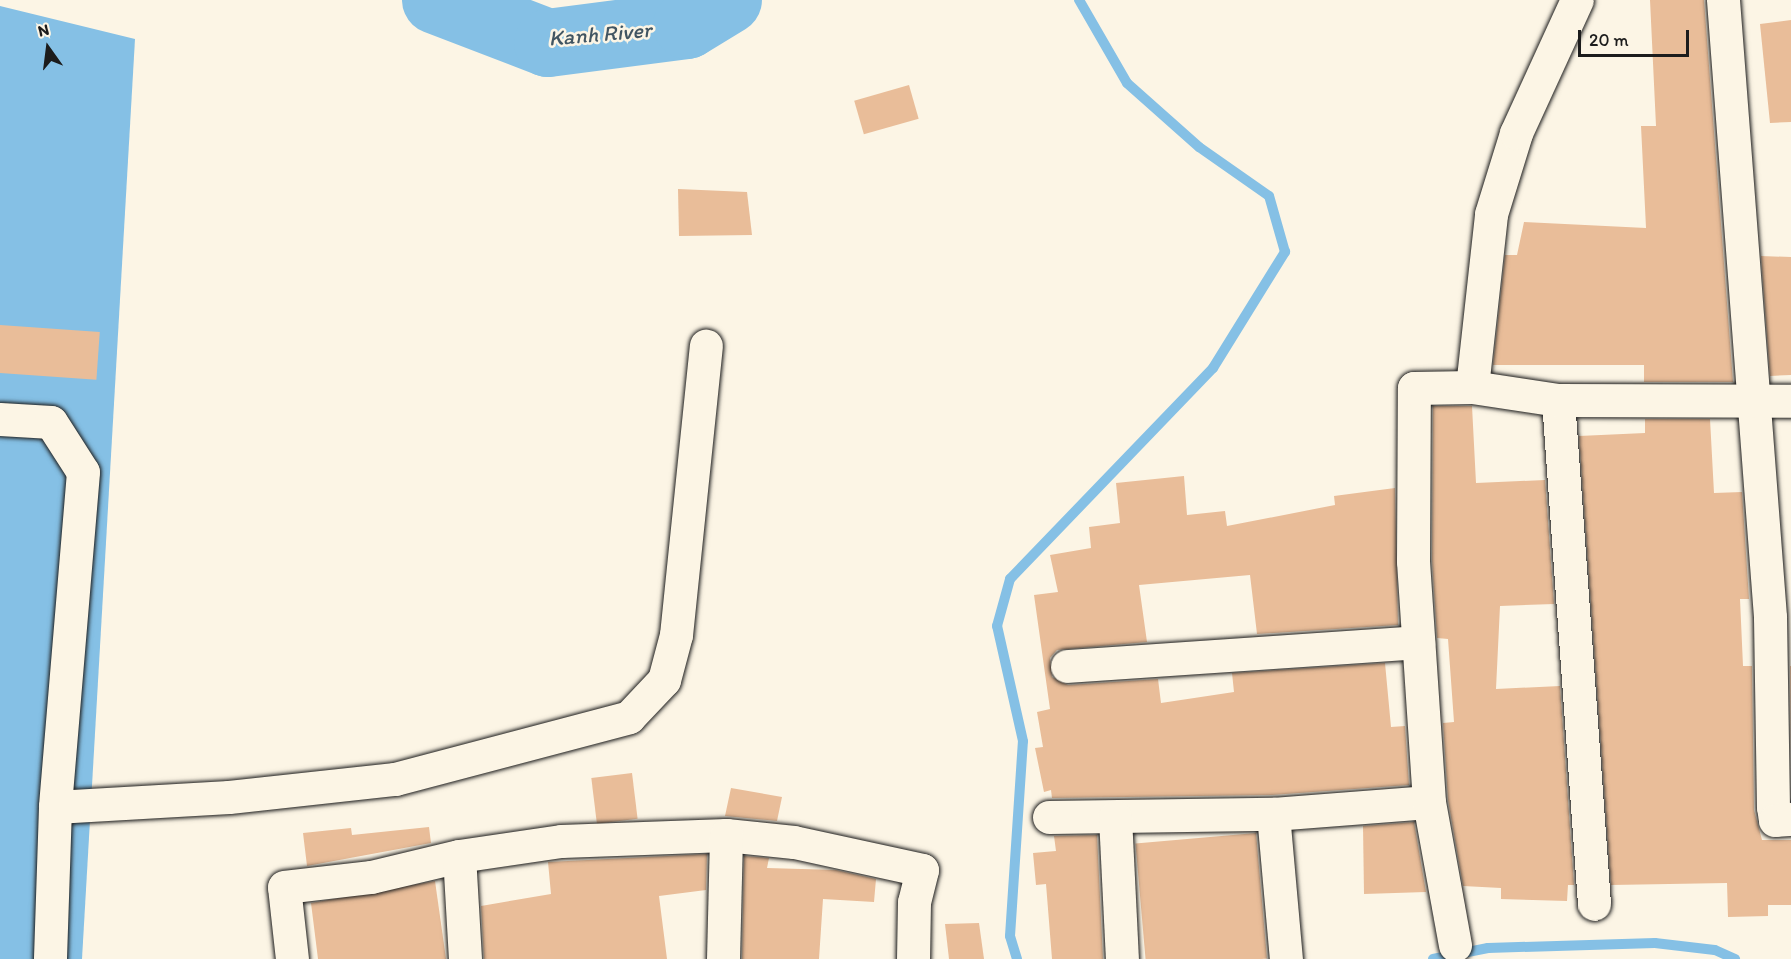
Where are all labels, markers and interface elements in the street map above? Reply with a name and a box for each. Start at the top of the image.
water label: Kanh River [548,16,652,52]
north arrow [18,18,78,78]
scale bar [1581,18,1692,56]
text: N [36,20,51,41]
text: 20 m [1589,29,1629,51]

